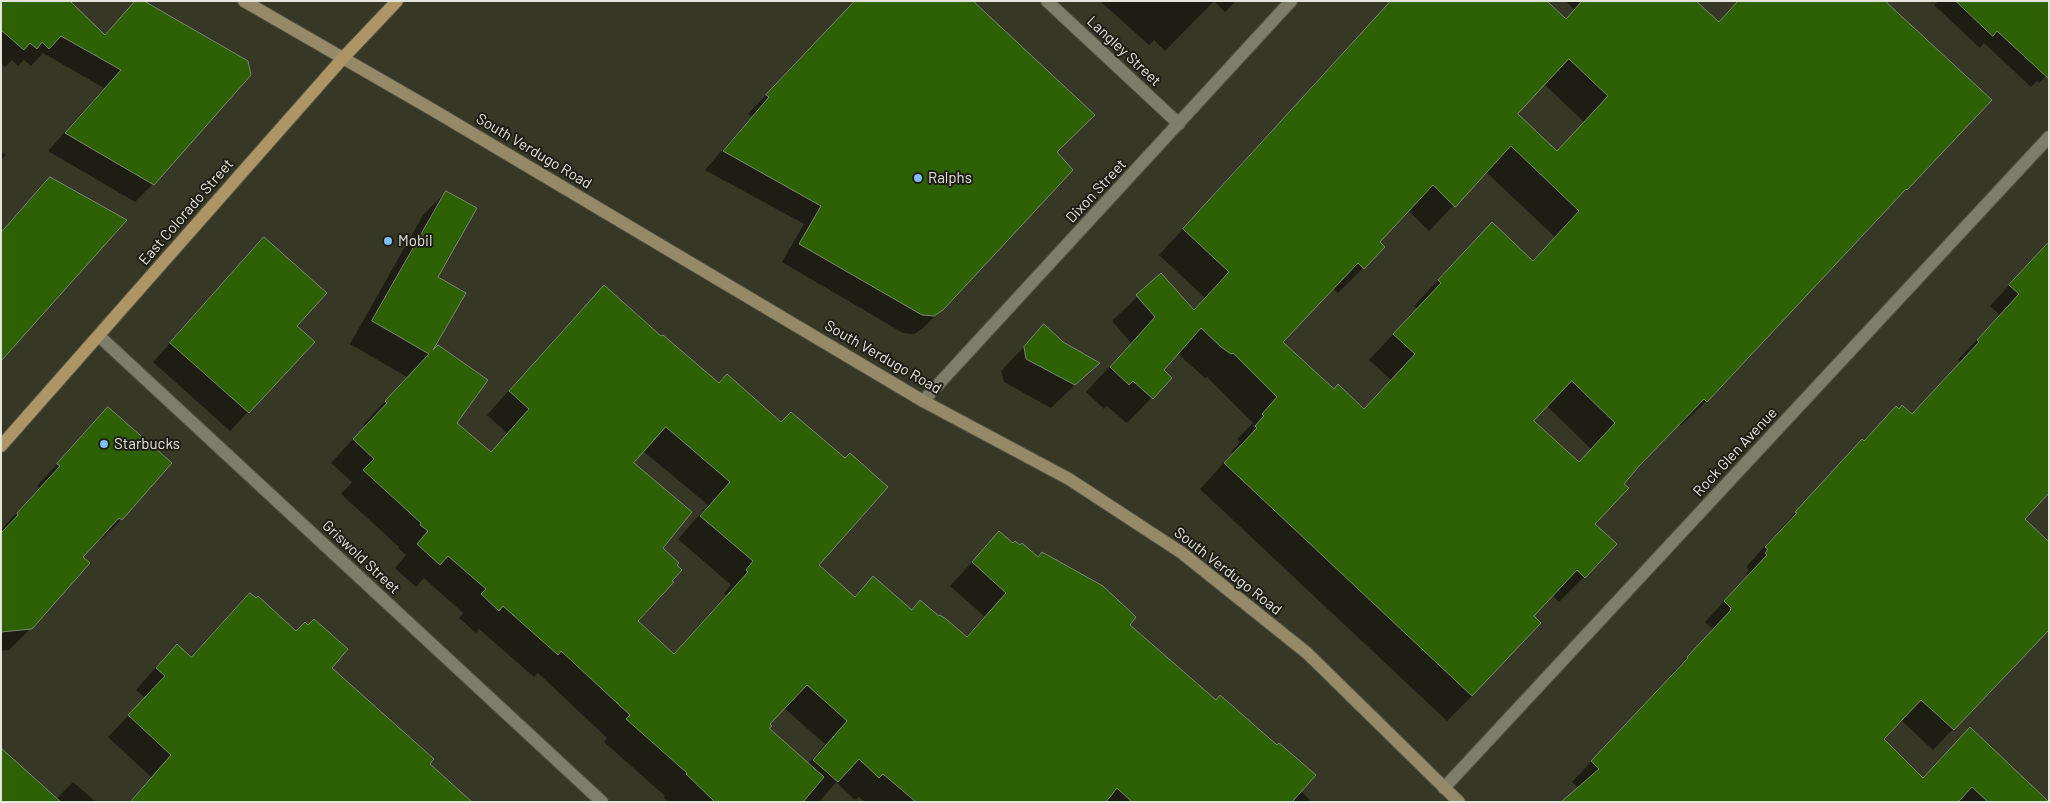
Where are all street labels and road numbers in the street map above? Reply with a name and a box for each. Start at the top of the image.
street label: Langley Street [1083,12,1165,90]
street label: South Verdugo Road [473,109,595,193]
street label: East Colorado Street [135,155,237,269]
street label: Dixon Street [1062,156,1130,226]
street label: South Verdugo Road [822,316,944,398]
street label: Rock Glen Avenue [1689,404,1781,500]
street label: Griswold Street [318,516,404,598]
street label: South Verdugo Road [1171,523,1285,619]

